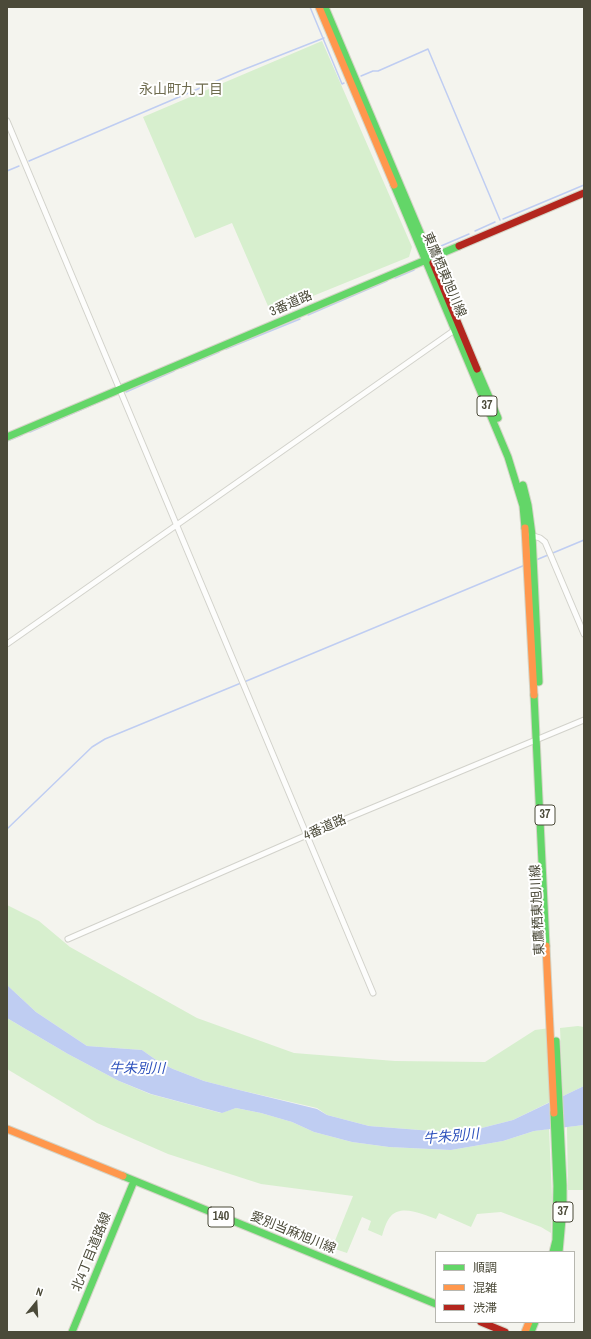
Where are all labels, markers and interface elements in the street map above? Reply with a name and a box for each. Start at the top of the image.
district label: 永山町九丁目 [139,82,223,98]
street label: 東鷹栖東旭川線 [419,230,469,320]
street label: 3番道路 [267,288,315,320]
road number: 37 [477,396,497,416]
road number: 37 [535,805,555,825]
street label: 4番道路 [301,812,349,844]
street label: 東鷹栖東旭川線 [528,864,548,956]
water label: 牛朱別川 [109,1061,165,1077]
water label: 牛朱別川 [422,1126,480,1148]
road number: 37 [553,1202,573,1222]
road number: 140 [208,1207,234,1227]
street label: 愛別当麻旭川線 [248,1209,338,1257]
street label: 北4丁目道路線 [69,1210,115,1294]
legend [435,1251,575,1323]
text: 順調 [473,1260,497,1276]
text: 混雑 [473,1280,497,1296]
north arrow [16,1283,56,1323]
text: N [34,1284,45,1299]
text: 渋滞 [473,1300,497,1316]

